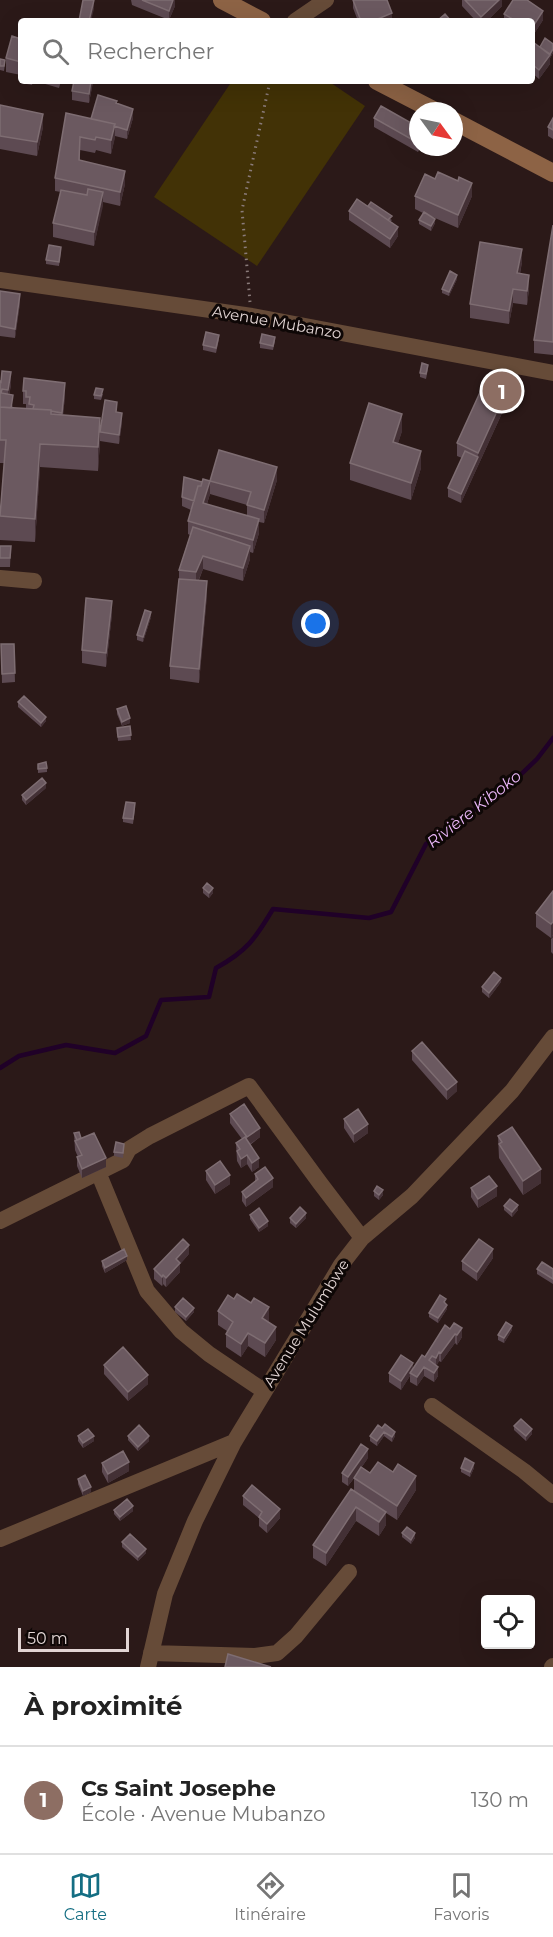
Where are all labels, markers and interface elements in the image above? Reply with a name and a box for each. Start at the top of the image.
search box [18,18,535,84]
icon: search [39,35,72,68]
text: Rechercher [87,38,214,65]
north arrow [409,102,463,156]
street label: Avenue Mubanzo [211,301,343,343]
pin: 1 [482,368,522,414]
your location [301,609,330,638]
water label: Rivière Kiboko [423,766,525,852]
street label: Avenue Mulumbwe [259,1256,353,1390]
map controls [481,1595,535,1649]
button: locate [481,1595,535,1649]
scale bar [18,1625,129,1652]
text: 50 m [27,1629,68,1648]
text: À proximité [24,1690,183,1722]
text: Cs Saint Josephe [81,1775,276,1802]
text: 1 [40,1788,47,1812]
text: 130 m [471,1788,529,1812]
text: École · Avenue Mubanzo [81,1802,325,1826]
tab: Carte [64,1869,107,1924]
tab: Itinéraire [234,1869,306,1924]
tab: Favoris [433,1869,489,1924]

